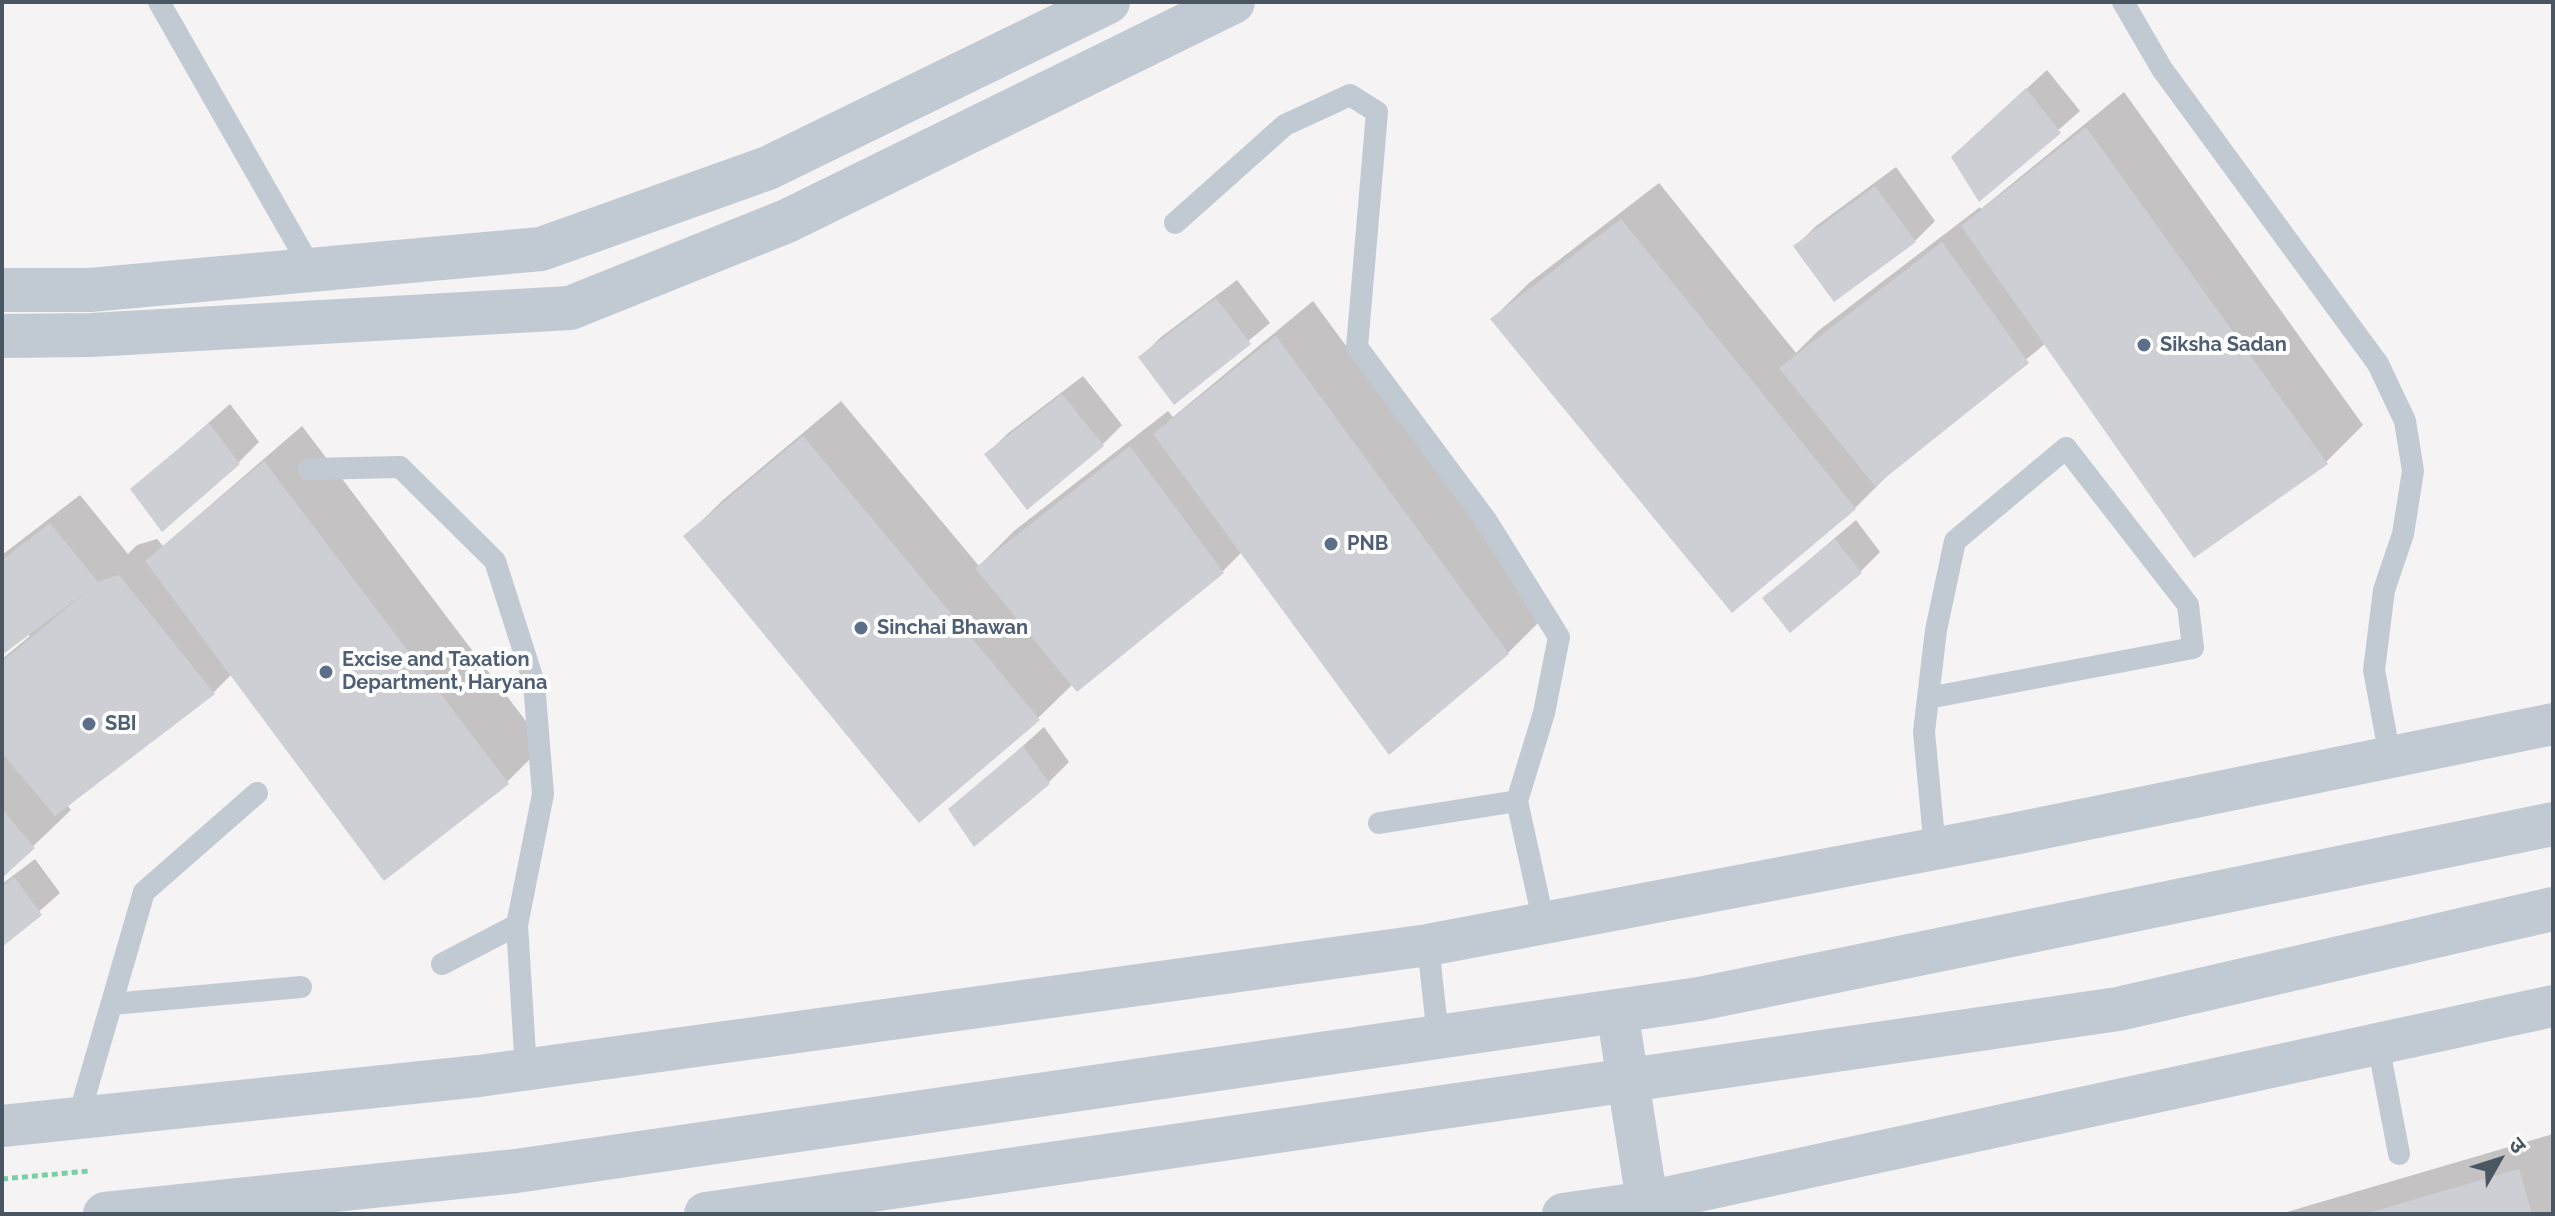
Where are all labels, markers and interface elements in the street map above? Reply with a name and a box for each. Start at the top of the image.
place label: Siksha Sadan [2160,333,2287,357]
marker: Siksha Sadan [2135,336,2153,354]
place label: PNB [1347,532,1388,556]
marker: PNB [1322,535,1340,553]
place label: Sinchai Bhawan [877,616,1028,640]
marker: Sinchai Bhawan [852,619,870,637]
place label: Excise and Taxation Department, Haryana [342,648,547,695]
marker: Excise and Taxation Department, Haryana [317,663,335,681]
place label: SBI [105,712,137,736]
marker: SBI [80,715,98,733]
north arrow [2459,1120,2539,1200]
text: उ [2503,1132,2532,1158]

